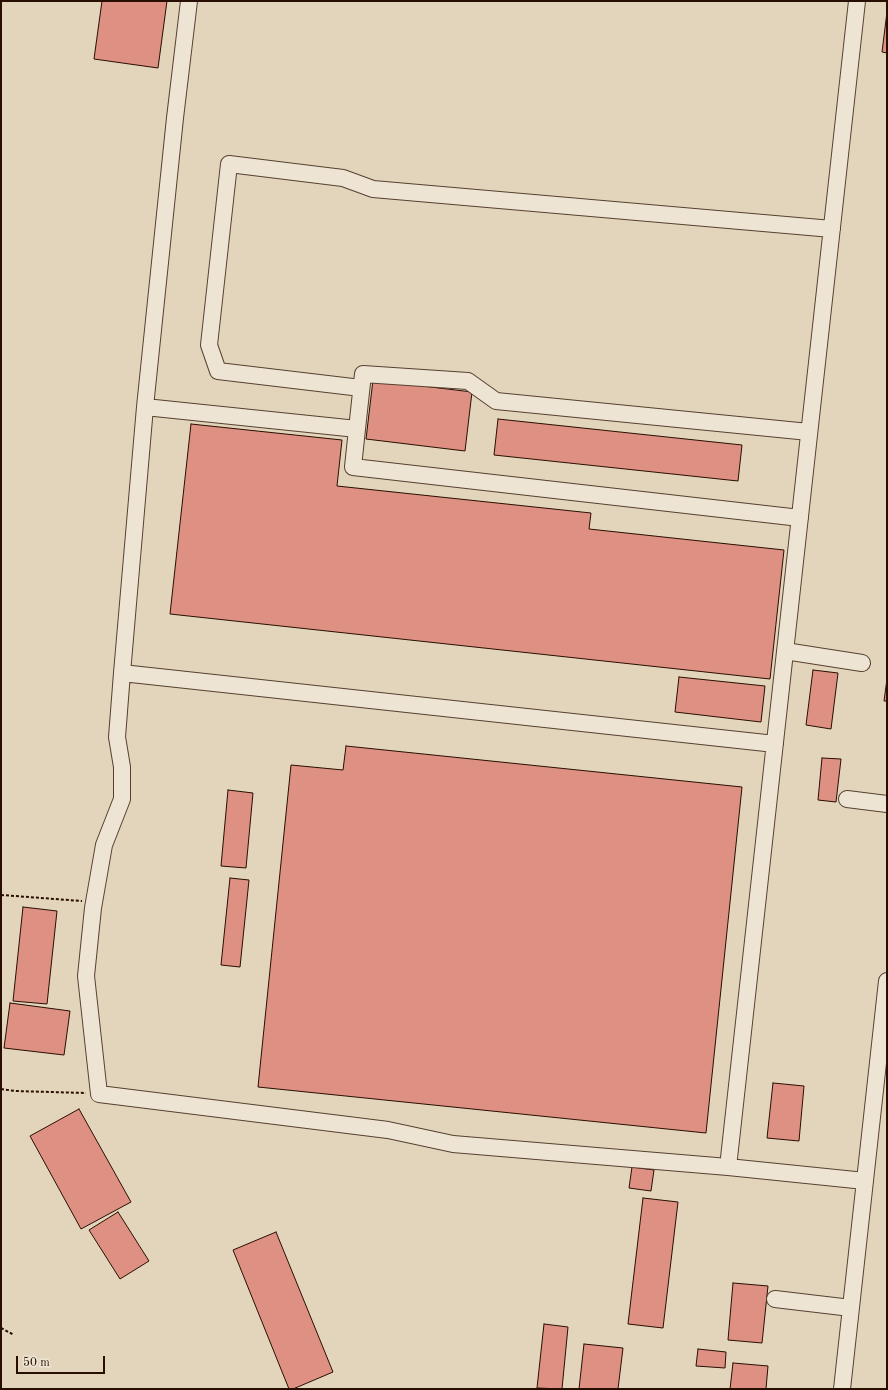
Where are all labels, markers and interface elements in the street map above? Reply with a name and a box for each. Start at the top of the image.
scale bar [18,1348,107,1374]
text: 50 m [23,1357,50,1369]

